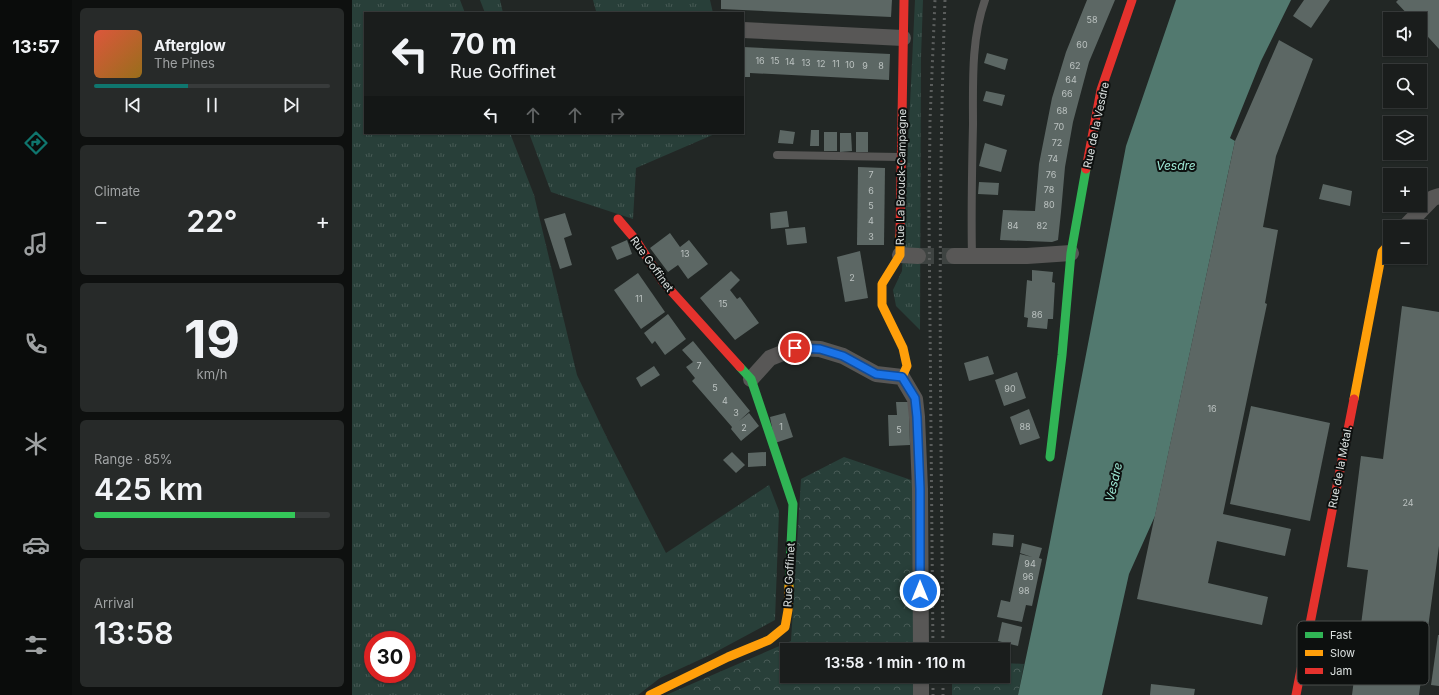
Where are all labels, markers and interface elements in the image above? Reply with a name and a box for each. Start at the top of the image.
map controls [1383,12,1427,264]
button: sound [1383,12,1427,56]
house number: 58 [1086,14,1098,25]
text: 70 m [450,27,517,61]
icon: left [384,28,436,80]
text: 13:57 [12,36,60,57]
text: Afterglow [154,36,226,55]
house number: 60 [1076,39,1088,50]
text: The Pines [154,55,215,71]
house number: 16 [755,55,765,66]
house number: 15 [770,55,780,66]
house number: 14 [785,56,795,67]
house number: 13 [801,57,811,68]
house number: 12 [816,58,826,69]
house number: 11 [832,58,840,69]
house number: 10 [845,59,855,70]
house number: 9 [862,60,868,71]
house number: 8 [878,60,884,71]
house number: 62 [1069,60,1081,71]
text: Rue Goffinet [450,61,556,82]
button: search [1383,64,1427,108]
house number: 64 [1065,74,1077,85]
street label: Rue de la Vesdre [1080,81,1112,169]
house number: 66 [1061,88,1073,99]
icon: previous [122,94,144,116]
icon: pause [201,94,223,116]
icon: next [280,94,302,116]
icon: left [480,104,502,126]
icon: ahead [522,104,544,126]
icon: ahead [564,104,586,126]
icon: right [606,104,628,126]
house number: 68 [1056,105,1068,116]
street label: Rue La Brouck-Campagne [893,109,909,245]
button: layers [1383,116,1427,160]
house number: 70 [1054,121,1065,132]
icon: directions [22,129,50,157]
house number: 72 [1052,137,1062,148]
house number: 74 [1048,153,1058,164]
water label: Vesdre [1156,158,1196,173]
button: + [1383,168,1427,212]
house number: 7 [868,169,874,180]
house number: 76 [1046,169,1057,180]
text: Climate [94,183,140,199]
house number: 78 [1044,184,1055,195]
house number: 6 [868,185,874,196]
house number: 80 [1043,199,1055,210]
house number: 5 [868,200,874,211]
text: 22° [186,203,238,239]
text: − [94,208,109,234]
text: + [315,208,330,234]
house number: 4 [868,215,874,226]
house number: 84 [1007,220,1019,231]
house number: 82 [1036,220,1048,231]
button: − [1383,220,1427,264]
icon: music [22,230,50,258]
house number: 3 [868,231,874,242]
street label: Rue Goffinet [627,234,677,295]
house number: 13 [680,248,690,259]
house number: 2 [849,272,855,283]
house number: 11 [635,293,643,304]
house number: 15 [718,298,728,309]
text: 19 [184,308,240,371]
house number: 86 [1031,309,1043,320]
icon: phone [22,330,50,358]
pin [778,331,812,365]
icon: arrive [784,337,806,359]
house number: 7 [696,360,702,371]
text: km/h [197,366,227,382]
house number: 5 [712,382,718,393]
house number: 90 [1004,383,1016,394]
house number: 4 [722,395,728,406]
house number: 16 [1207,403,1217,414]
house number: 3 [733,407,739,418]
house number: 1 [779,421,783,432]
house number: 88 [1019,421,1031,432]
house number: 2 [741,422,747,433]
house number: 5 [896,424,902,435]
street label: Rue de la Métal. [1325,425,1355,509]
icon: climate [22,430,50,458]
text: Range · 85% [94,451,173,467]
water label: Vesdre [1102,461,1125,503]
text: 425 km [94,471,203,507]
house number: 24 [1402,497,1414,508]
icon: car [22,531,50,559]
street label: Rue Goffinet [780,542,798,608]
house number: 94 [1024,558,1036,569]
position arrow [899,570,941,612]
house number: 96 [1022,571,1034,582]
house number: 98 [1018,585,1030,596]
text: Arrival [94,595,134,611]
text: 13:58 [94,615,173,651]
legend [1297,621,1429,685]
text: Fast [1330,628,1352,642]
icon: filters [22,631,50,659]
speed limit sign: 30 [364,631,416,683]
text: Slow [1330,646,1355,660]
text: 13:58 · 1 min · 110 m [825,653,965,672]
text: Jam [1330,664,1352,678]

